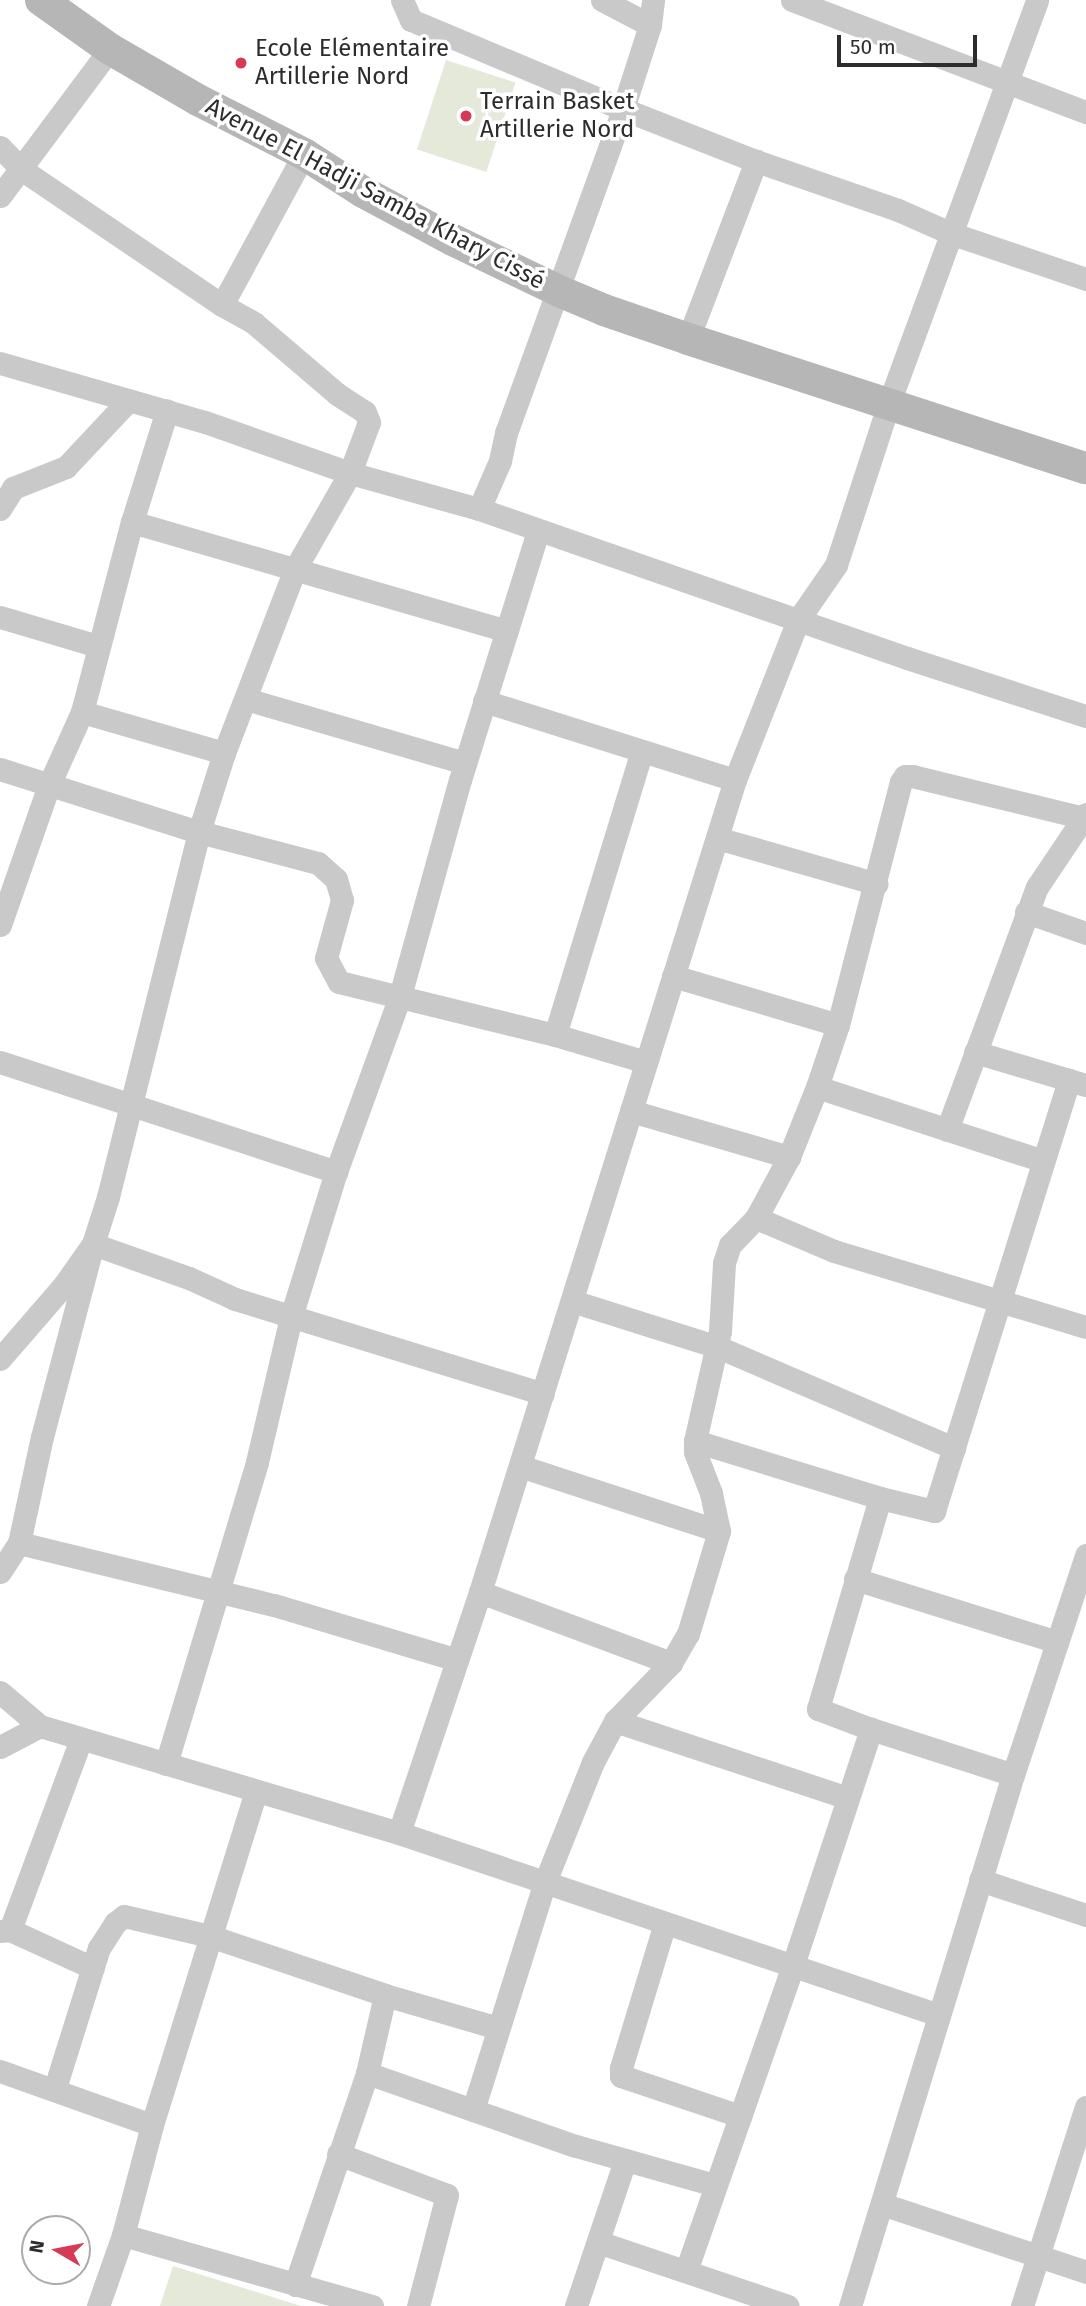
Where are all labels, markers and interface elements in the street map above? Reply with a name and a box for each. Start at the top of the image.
scale bar [841,21,981,65]
text: 50 m [850,34,896,60]
place label: Ecole Elémentaire Artillerie Nord [255,35,449,91]
marker: Ecole Elémentaire Artillerie Nord [233,55,249,71]
place label: Terrain Basket Artillerie Nord [480,88,635,144]
street label: Avenue El Hadji Samba Khary Cissé [201,92,549,296]
marker: Terrain Basket Artillerie Nord [458,108,474,124]
north arrow [21,2215,91,2285]
text: N [24,2238,49,2255]

